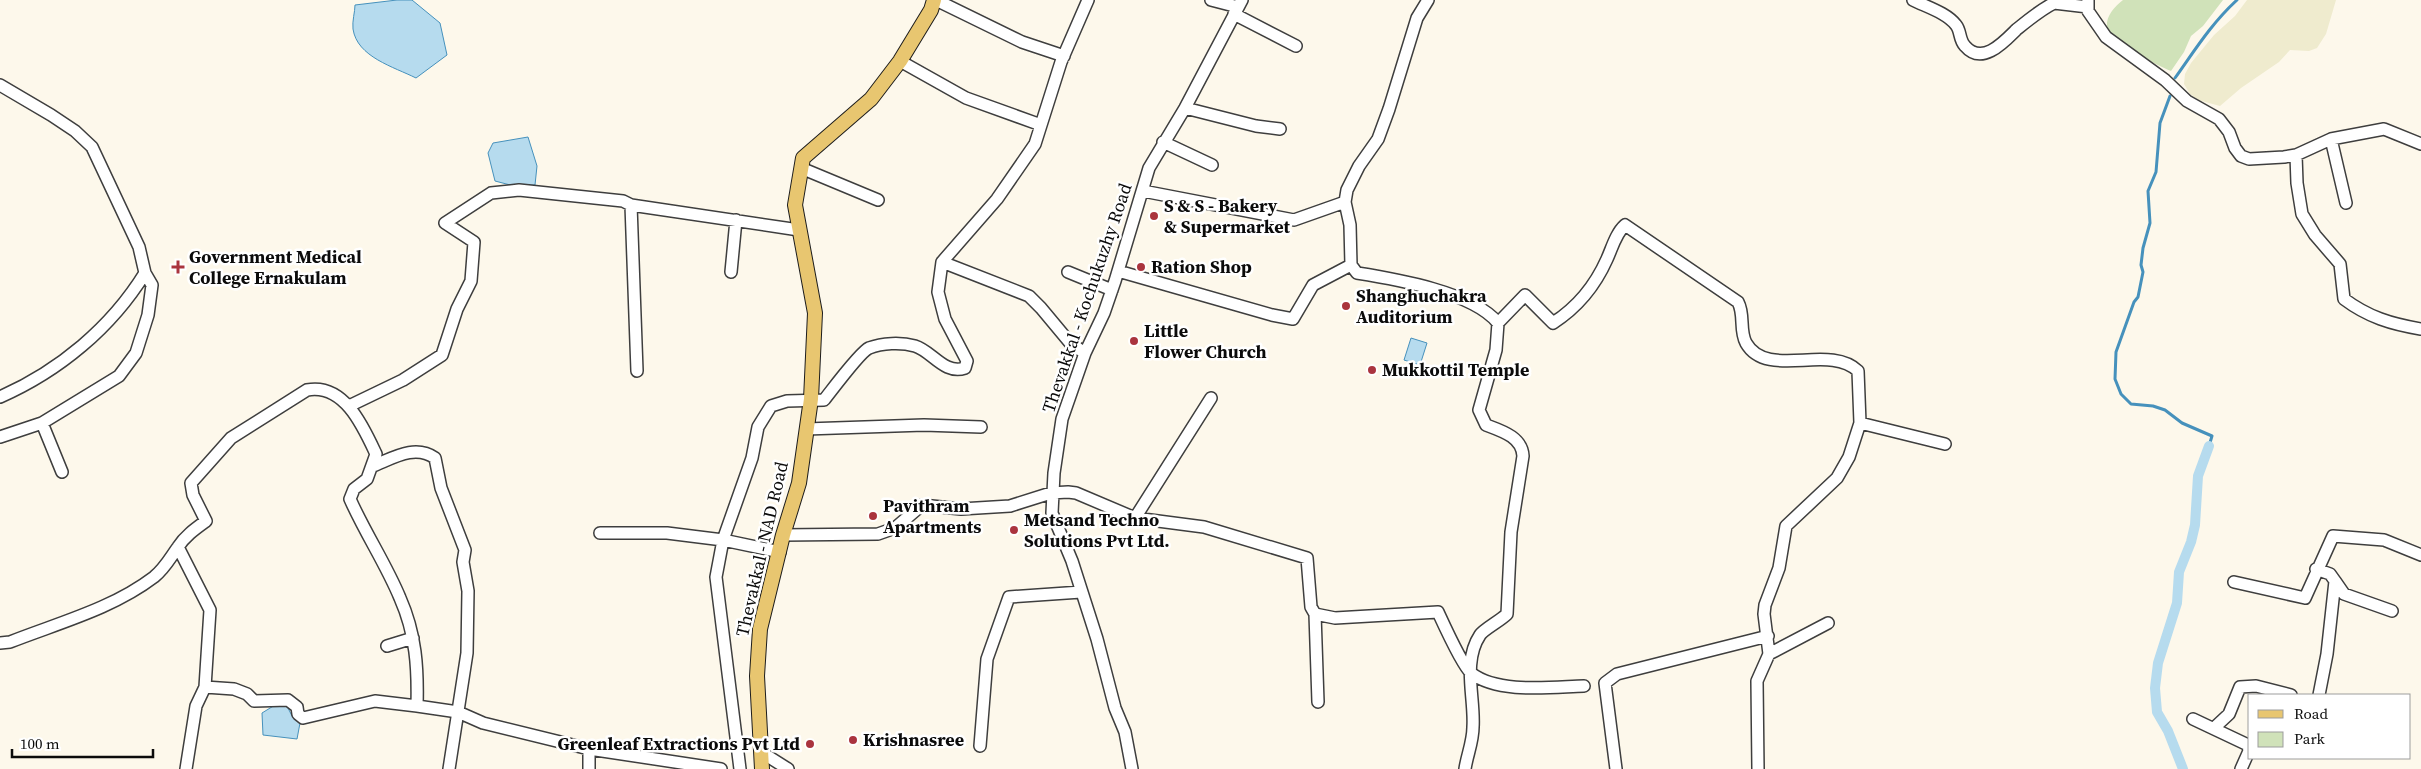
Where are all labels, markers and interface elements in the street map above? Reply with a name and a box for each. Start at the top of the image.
street label: Thevakkal - Kochukuzhy Road [1035,180,1138,416]
place label: S & S - Bakery & Supermarket [1164,193,1291,239]
marker: S & S - Bakery & Supermarket [1148,210,1160,222]
place label: Government Medical College Ernakulam [189,244,362,290]
place label: Ration Shop [1151,254,1252,279]
marker: Government Medical College Ernakulam [171,260,185,274]
marker: Ration Shop [1135,261,1147,273]
place label: Shanghuchakra Auditorium [1356,283,1487,329]
marker: Shanghuchakra Auditorium [1340,300,1352,312]
place label: Little Flower Church [1144,318,1267,364]
marker: Little Flower Church [1128,335,1140,347]
place label: Mukkottil Temple [1382,357,1529,382]
marker: Mukkottil Temple [1366,364,1378,376]
street label: Thevakkal - NAD Road [729,459,794,639]
place label: Pavithram Apartments [883,493,981,539]
place label: Metsand Techno Solutions Pvt Ltd. [1024,507,1170,553]
marker: Pavithram Apartments [867,510,879,522]
marker: Metsand Techno Solutions Pvt Ltd. [1008,524,1020,536]
legend [2248,694,2411,759]
text: Road [2294,703,2328,724]
scale bar [12,726,154,758]
place label: Krishnasree [863,727,964,752]
text: Park [2294,728,2326,749]
place label: Greenleaf Extractions Pvt Ltd [557,731,800,756]
text: 100 m [20,733,60,754]
marker: Krishnasree [847,734,859,746]
marker: Greenleaf Extractions Pvt Ltd [804,738,816,750]

